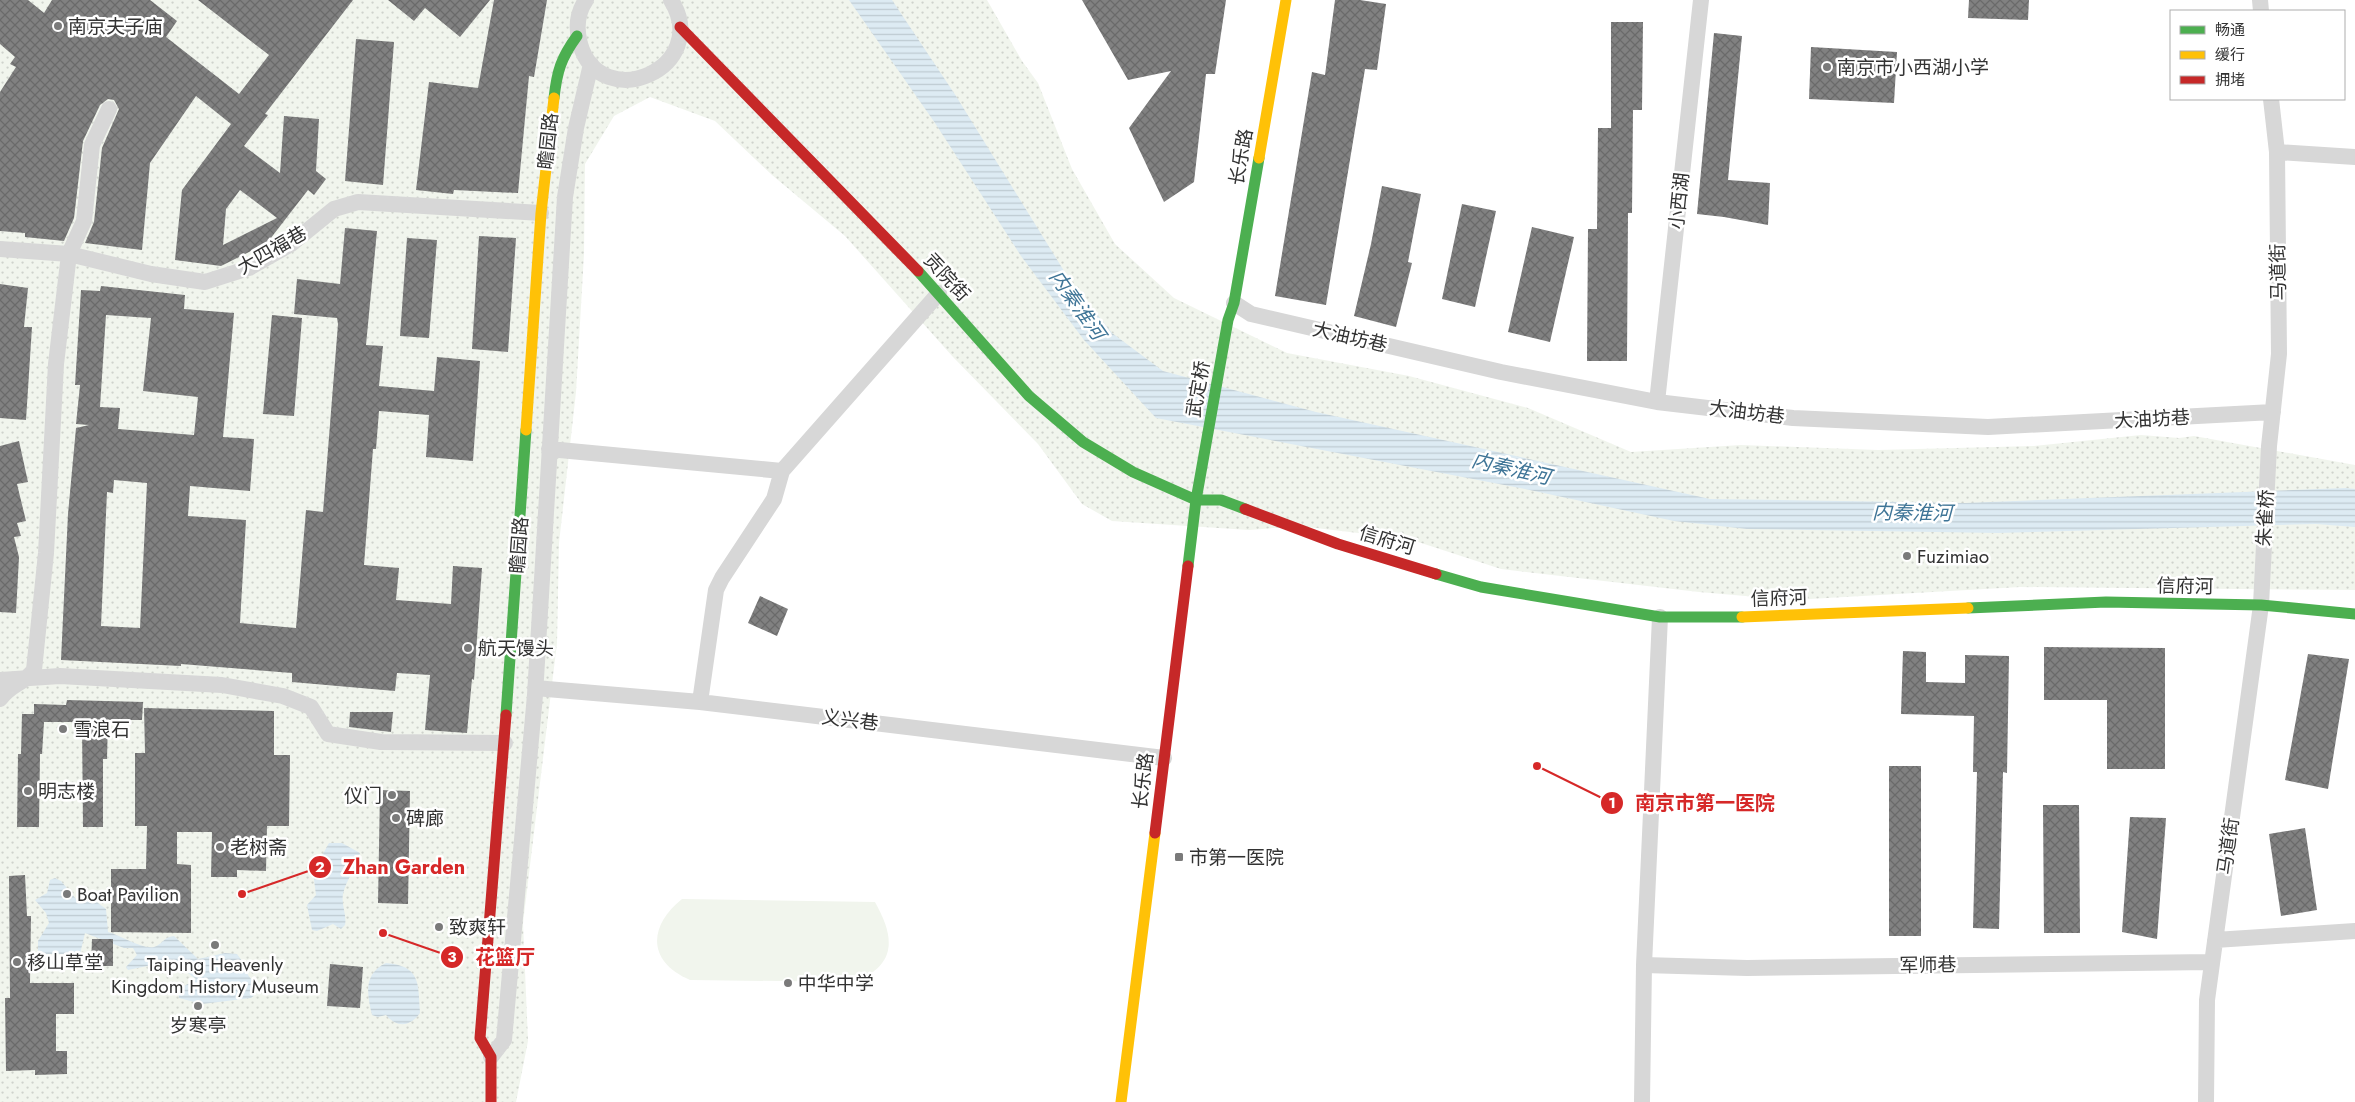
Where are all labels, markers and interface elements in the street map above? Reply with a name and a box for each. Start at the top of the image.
legend [2170,10,2345,100]
place label: 南京夫子庙 [68,13,163,40]
text: 畅通 [2215,19,2245,41]
marker: 南京夫子庙 [52,20,64,32]
text: 缓行 [2215,44,2245,66]
place label: 南京市小西湖小学 [1837,54,1989,81]
marker: 南京市小西湖小学 [1821,61,1833,73]
text: 拥堵 [2215,69,2245,91]
street label: 瞻园路 [532,111,564,171]
street label: 长乐路 [1223,127,1259,187]
street label: 小西湖 [1663,171,1695,231]
street label: 大四福巷 [232,219,312,281]
street label: 马道街 [2264,243,2292,301]
street label: 贡院街 [918,247,976,307]
water label: 内秦淮河 [1042,264,1114,349]
street label: 大油坊巷 [1310,315,1390,359]
street label: 武定桥 [1180,359,1216,419]
street label: 大油坊巷 [1708,394,1786,430]
street label: 大油坊巷 [2113,404,2191,434]
water label: 内秦淮河 [1469,446,1557,493]
street label: 朱雀桥 [2250,489,2280,547]
water label: 内秦淮河 [1872,498,1956,528]
street label: 瞻园路 [504,516,534,574]
street label: 信府河 [1356,519,1418,561]
place label: Fuzimiao [1917,543,1989,570]
marker: Fuzimiao [1901,550,1913,562]
street label: 信府河 [2156,572,2214,600]
street label: 信府河 [1750,584,1808,612]
place label: 航天馒头 [478,635,554,662]
marker: 航天馒头 [462,642,474,654]
street label: 义兴巷 [820,703,880,737]
place label: 雪浪石 [73,716,130,743]
marker: 雪浪石 [57,723,69,735]
street label: 长乐路 [1126,751,1160,811]
place label: 明志楼 [38,778,95,805]
place label: 仪门 [344,782,382,809]
marker: 明志楼 [22,785,34,797]
callout: 南京市第一医院 [1600,785,1785,820]
marker: 仪门 [386,789,398,801]
text: 南京市第一医院 [1635,789,1775,818]
text: 1 [1608,792,1616,814]
place label: 碑廊 [406,805,444,832]
marker: 碑廊 [390,812,402,824]
street label: 马道街 [2211,816,2245,876]
place label: 老树斋 [230,834,287,861]
marker: 老树斋 [214,841,226,853]
place label: 市第一医院 [1189,844,1284,871]
callout: Zhan Garden [307,849,475,884]
marker: 市第一医院 [1173,851,1185,863]
text: Zhan Garden [343,853,465,882]
text: 2 [315,856,325,878]
place label: Boat Pavilion [77,881,179,908]
marker: Boat Pavilion [61,888,73,900]
place label: 致爽轩 [449,914,506,941]
marker: 致爽轩 [433,921,445,933]
marker: Taiping Heavenly Kingdom History Museum [209,939,221,951]
callout: 花篮厅 [440,939,545,974]
text: 花篮厅 [475,943,535,972]
text: 3 [447,946,457,968]
place label: 移山草堂 [27,949,103,976]
place label: Taiping Heavenly Kingdom History Museum [111,951,319,1000]
street label: 军师巷 [1899,951,1957,979]
marker: 移山草堂 [11,956,23,968]
place label: 中华中学 [798,970,874,997]
marker: 中华中学 [782,977,794,989]
marker: 岁寒亭 [192,1000,204,1012]
place label: 岁寒亭 [169,1012,227,1039]

